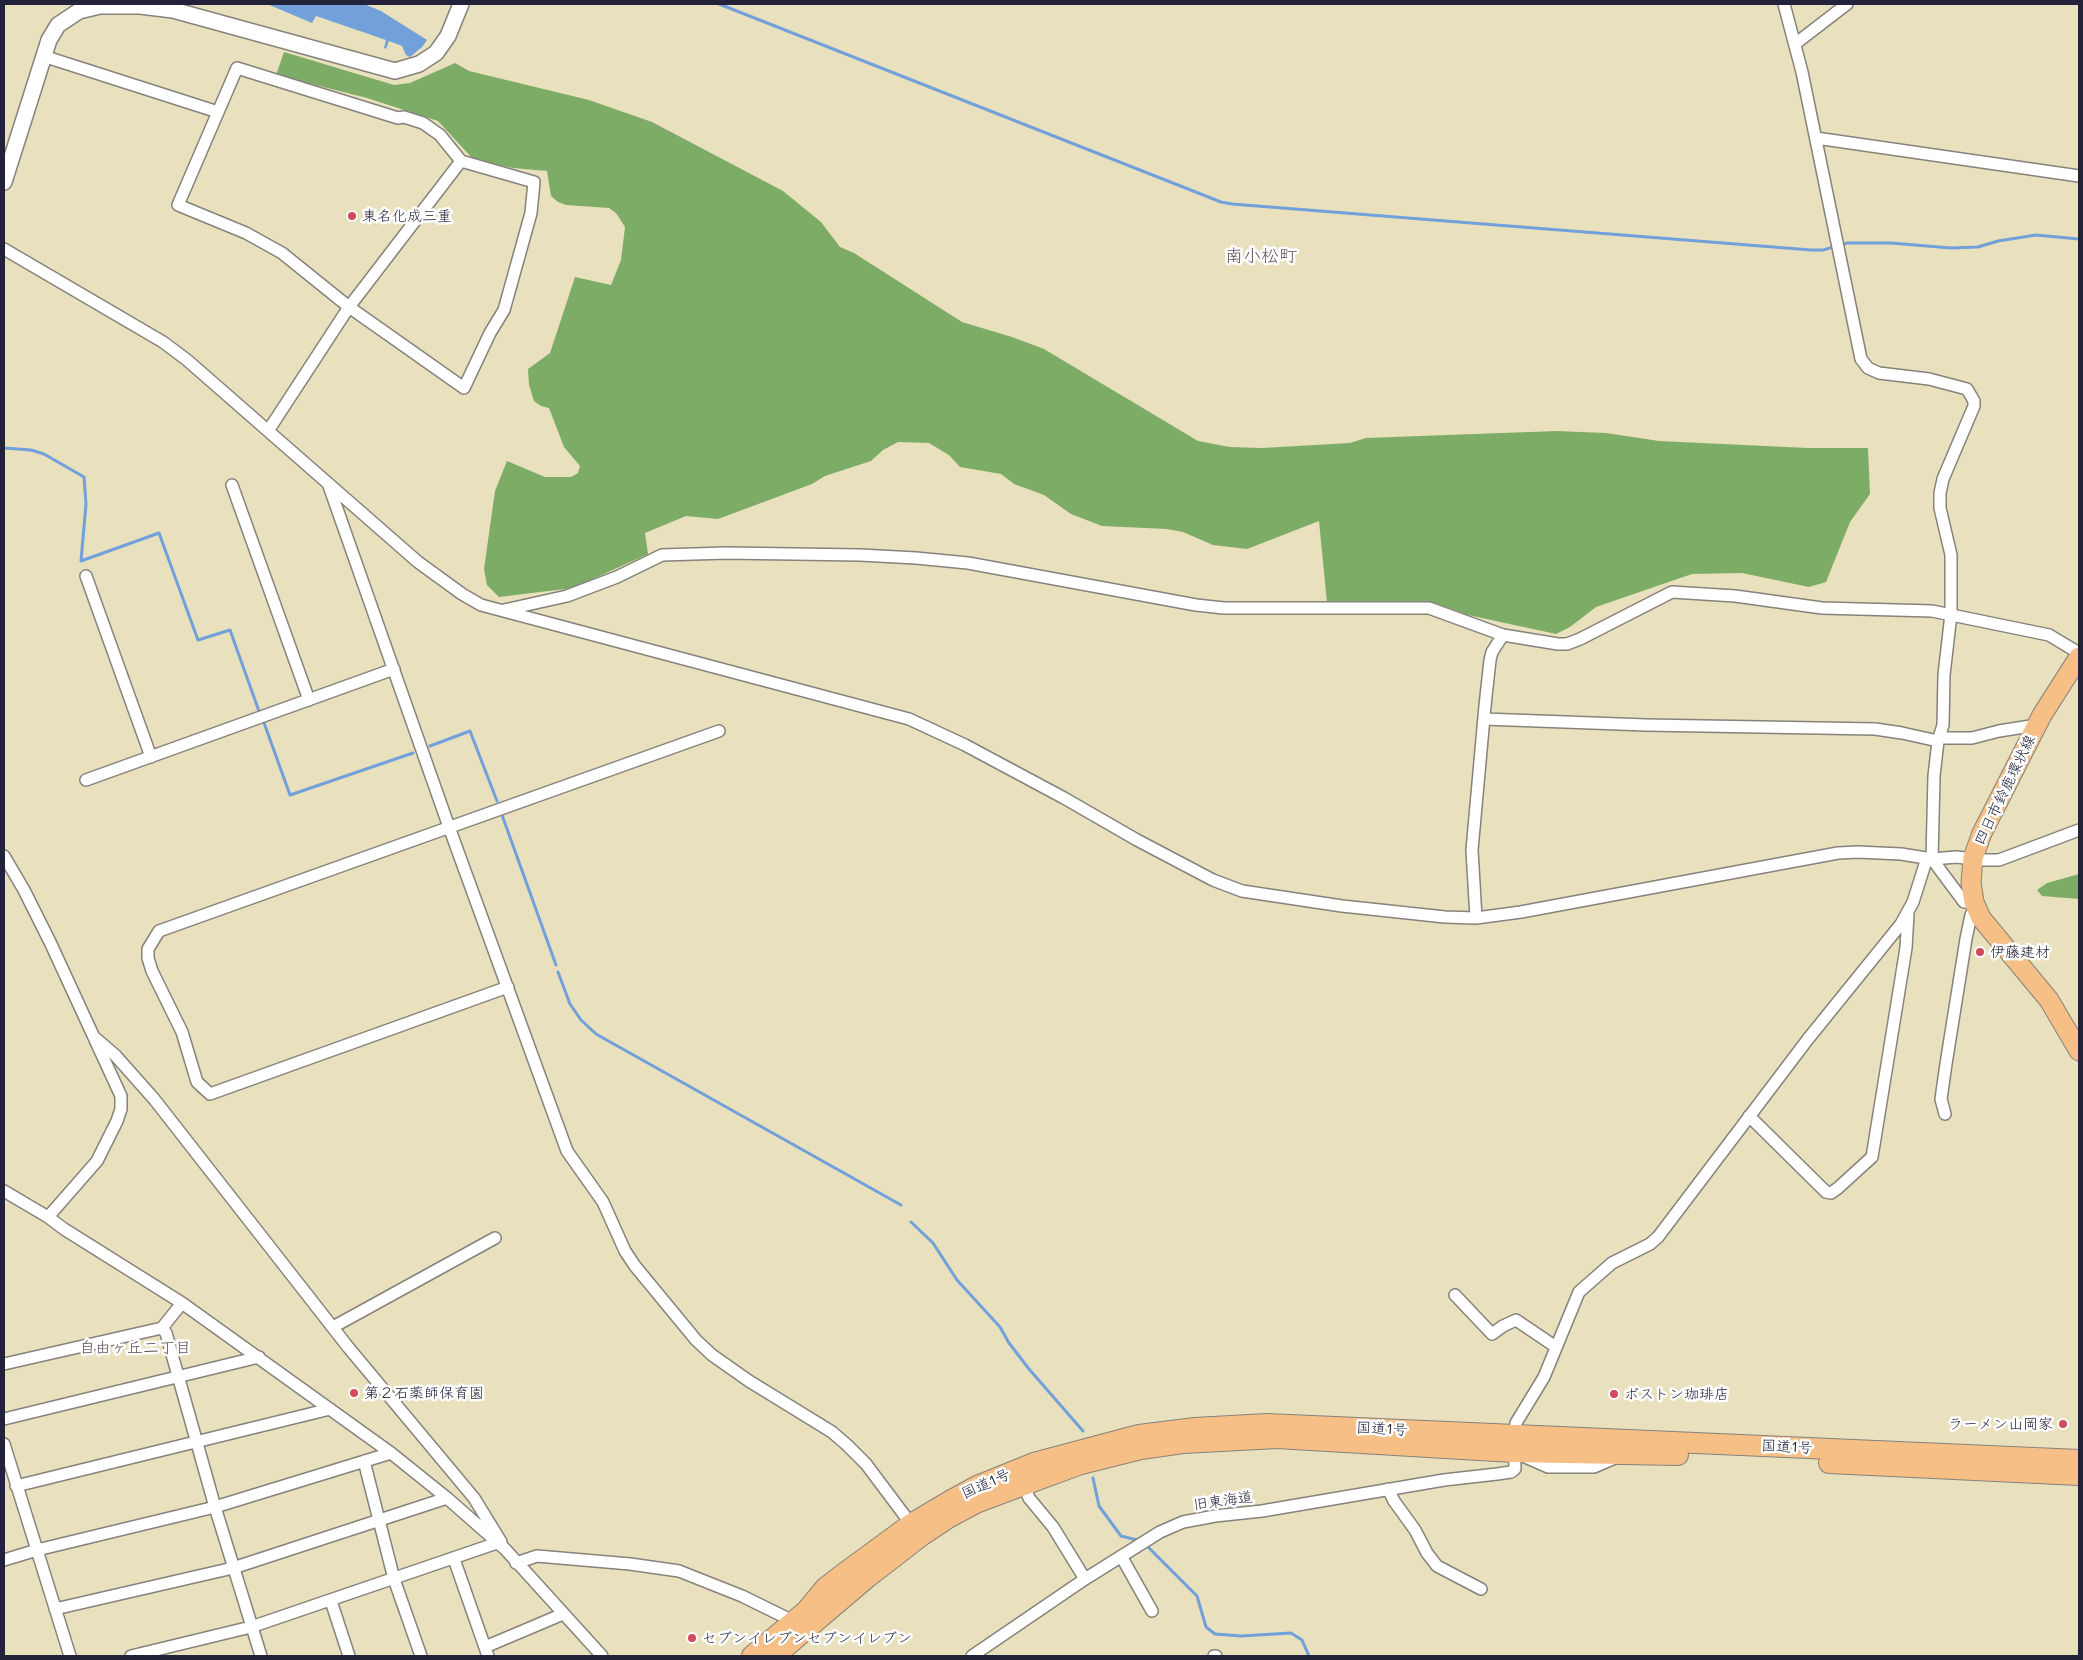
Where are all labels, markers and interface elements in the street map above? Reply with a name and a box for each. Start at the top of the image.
place label: 東名化成三重 [362,207,452,225]
marker: 東名化成三重 [346,210,358,222]
district label: 南小松町 [1225,245,1297,267]
street label: 四日市鈴鹿環状線 [1971,732,2039,848]
place label: 伊藤建材 [1990,943,2050,961]
marker: 伊藤建材 [1974,946,1986,958]
district label: 自由ヶ丘二丁目 [79,1338,191,1358]
place label: 第２石薬師保育園 [364,1384,484,1402]
place label: ボストン珈琲店 [1624,1385,1729,1403]
marker: 第２石薬師保育園 [348,1387,360,1399]
marker: ボストン珈琲店 [1608,1388,1620,1400]
place label: ラーメン山岡家 [1948,1415,2053,1433]
marker: ラーメン山岡家 [2057,1418,2069,1430]
street label: 国道1号 [1356,1419,1408,1439]
street label: 国道1号 [1761,1437,1813,1457]
street label: 国道1号 [959,1465,1013,1503]
street label: 旧東海道 [1192,1488,1254,1514]
place label: セブンイレブンセブンイレブン [702,1629,912,1647]
marker: セブンイレブンセブンイレブン [686,1632,698,1644]

